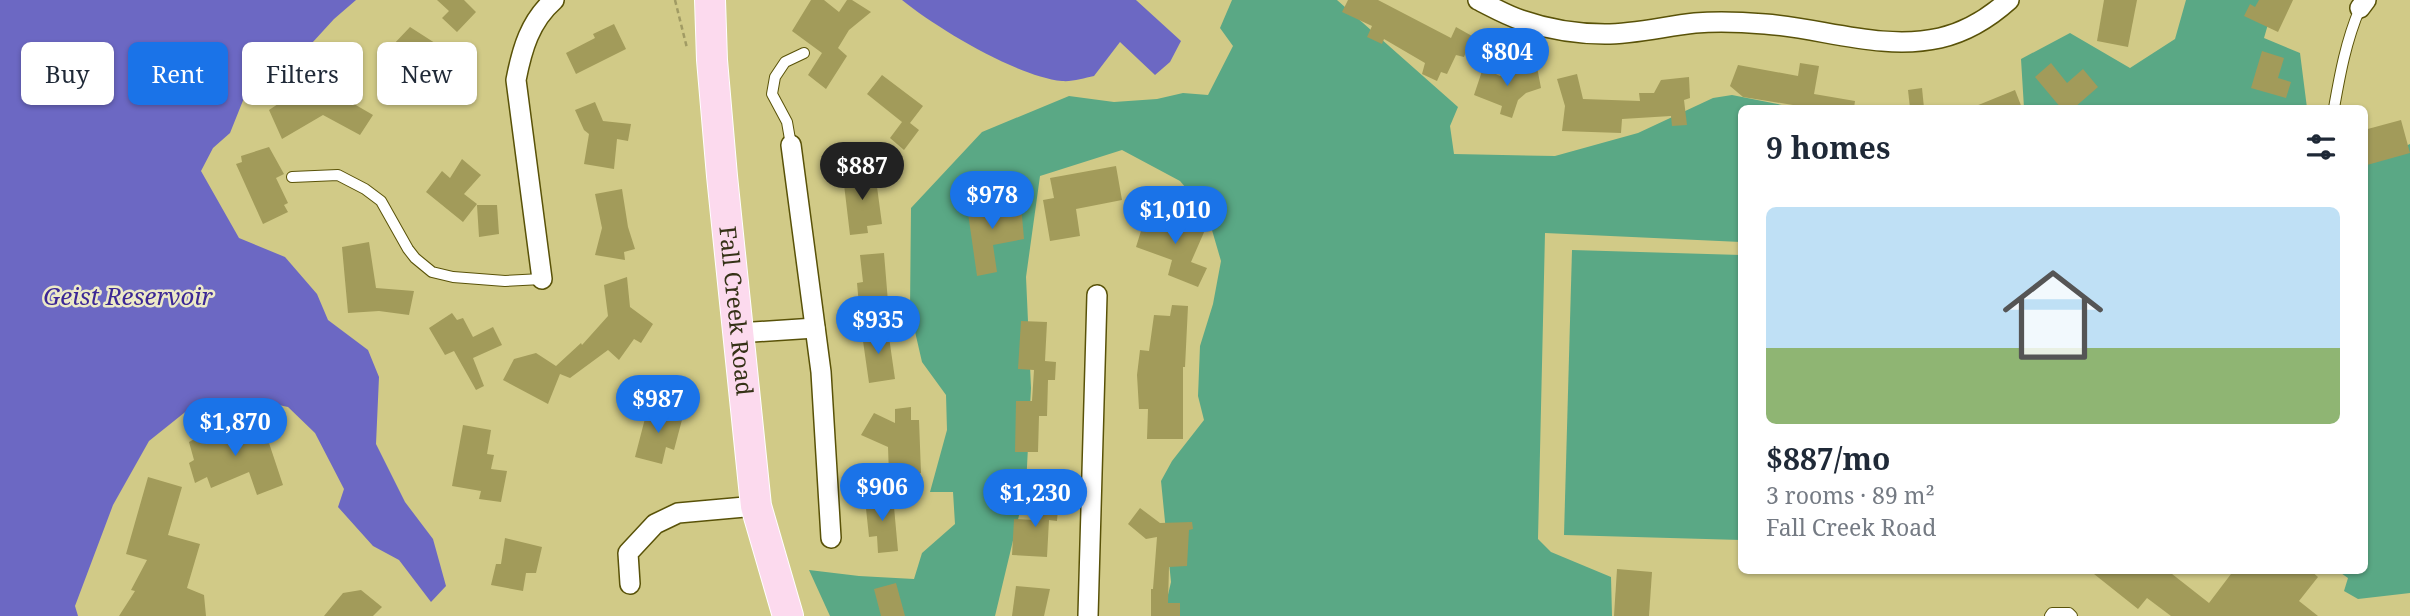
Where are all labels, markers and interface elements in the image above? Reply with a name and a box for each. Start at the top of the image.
pin: $804 [1466,28,1548,88]
text: $804 [1481,35,1533,67]
chip: Buy [21,42,114,105]
chip: Rent [128,42,228,105]
chip: Filters [242,42,363,105]
chip: New [377,42,477,105]
text: 9 homes [1766,127,1890,168]
icon: filters [2302,128,2340,166]
pin: $887 [821,142,903,202]
text: $887 [836,149,888,181]
pin: $978 [951,172,1033,231]
text: $978 [966,178,1018,210]
pin: $1,010 [1118,187,1232,246]
text: $1,010 [1139,193,1211,225]
street label: Fall Creek Road [712,224,762,397]
icon: home [1990,252,2116,378]
water label: Geist Reservoir [43,279,214,312]
pin: $935 [837,296,919,356]
text: $935 [852,303,904,335]
pin: $987 [617,376,699,435]
text: $987 [632,382,684,414]
pin: $1,870 [178,398,292,458]
text: $1,870 [199,405,271,437]
text: $887/mo [1766,438,1890,479]
pin: $906 [841,463,923,523]
text: $906 [856,470,908,502]
pin: $1,230 [978,470,1092,529]
text: $1,230 [999,476,1071,508]
text: 3 rooms · 89 m² [1766,479,1935,511]
text: Fall Creek Road [1766,511,1936,543]

